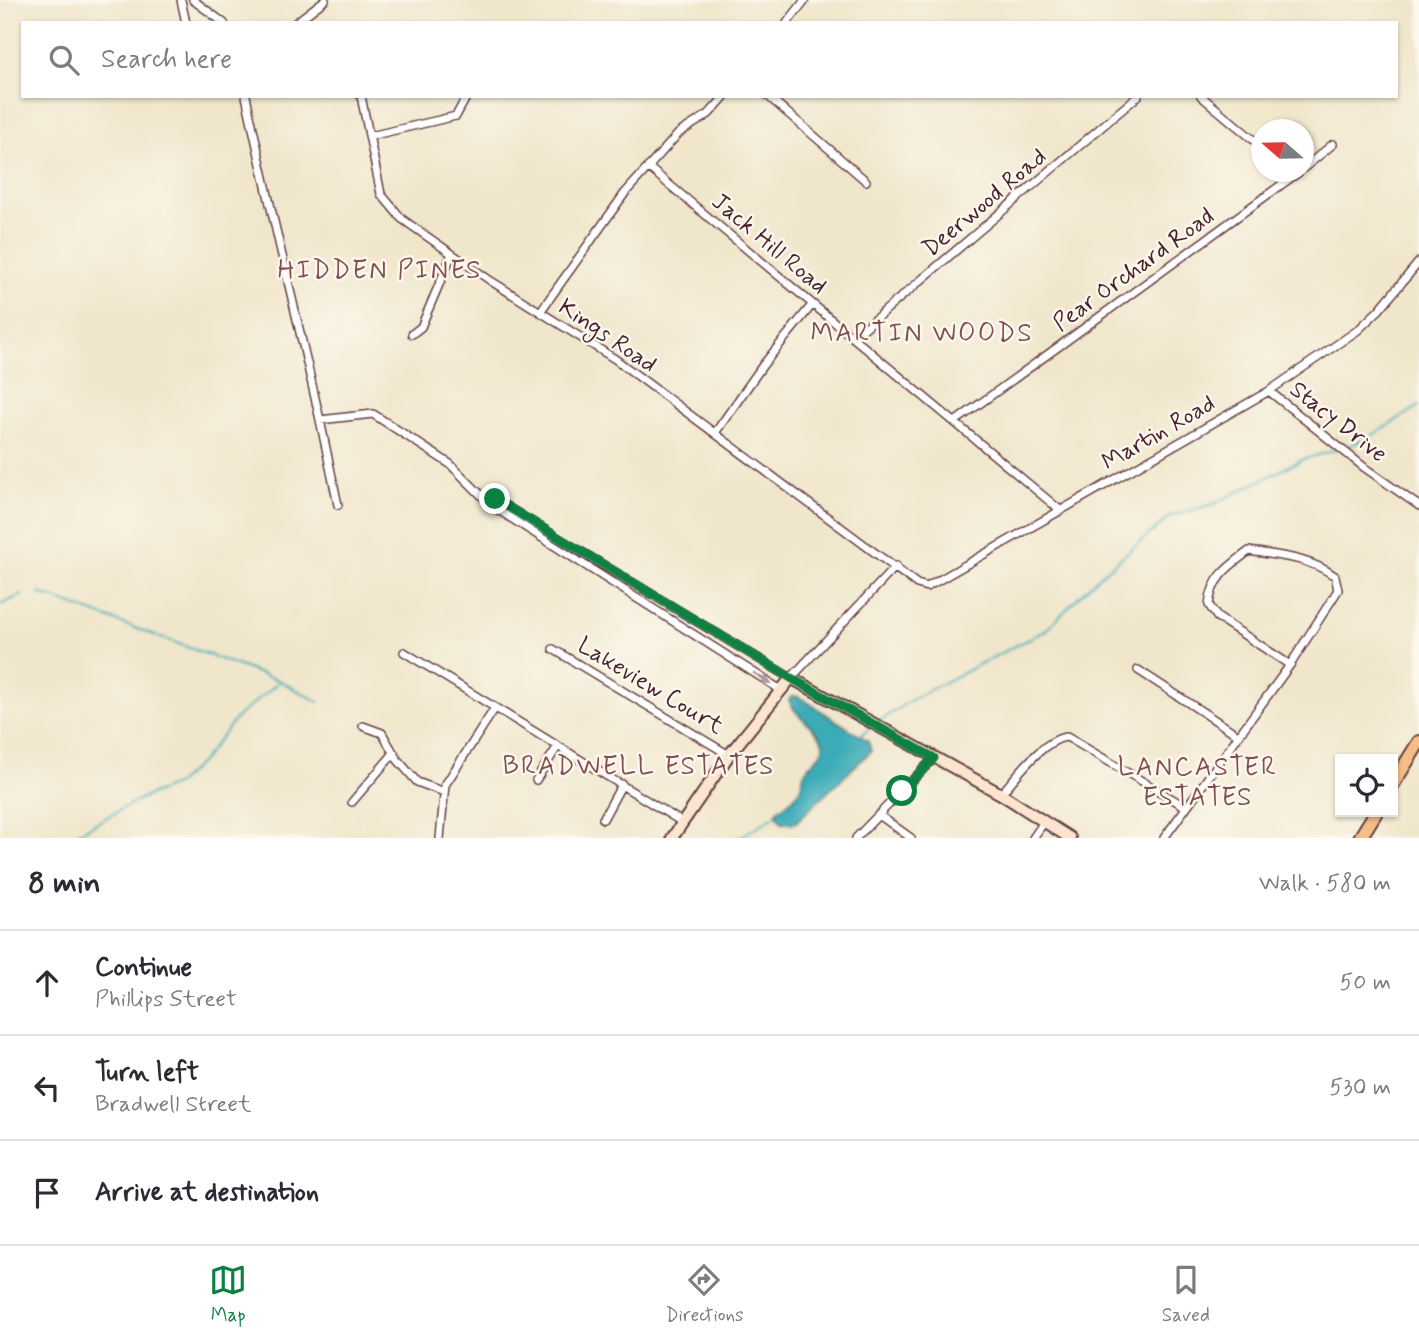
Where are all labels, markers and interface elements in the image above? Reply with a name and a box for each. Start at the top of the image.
search box [21,21,1398,98]
icon: search [45,41,83,79]
text: Search here [101,43,232,77]
north arrow [1251,119,1314,182]
street label: Deerwood Road [916,142,1054,264]
street label: Jack Hill Road [705,187,833,302]
street label: Pear Orchard Road [1047,201,1221,339]
district label: HIDDEN PINES [278,254,482,288]
street label: Kings Road [551,292,662,382]
district label: MARTIN WOODS [810,317,1034,351]
street label: Stacy Drive [1283,374,1393,470]
street label: Martin Road [1097,388,1221,478]
route end [479,483,510,514]
street label: Lakeview Court [572,631,729,742]
one-way arrow [753,671,772,684]
district label: BRADWELL ESTATES [503,750,776,784]
district label: LANCASTER ESTATES [1118,751,1278,815]
map controls [1335,754,1398,817]
button: locate [1335,754,1398,817]
route start [886,775,917,806]
text: 8 min [28,864,101,903]
text: Walk · 580 m [1259,869,1391,899]
text: Continue [95,951,192,985]
icon: ahead [28,964,66,1002]
text: 50 m [1340,968,1391,998]
text: Phillips Street [95,985,237,1015]
text: Turn left [95,1056,199,1090]
icon: left [28,1069,66,1107]
text: 530 m [1329,1073,1391,1103]
text: Bradwell Street [95,1090,251,1120]
icon: arrive [28,1174,66,1212]
text: Arrive at destination [95,1176,319,1210]
tab: Map [209,1261,247,1328]
tab: Directions [665,1261,744,1328]
tab: Saved [1162,1261,1210,1328]

